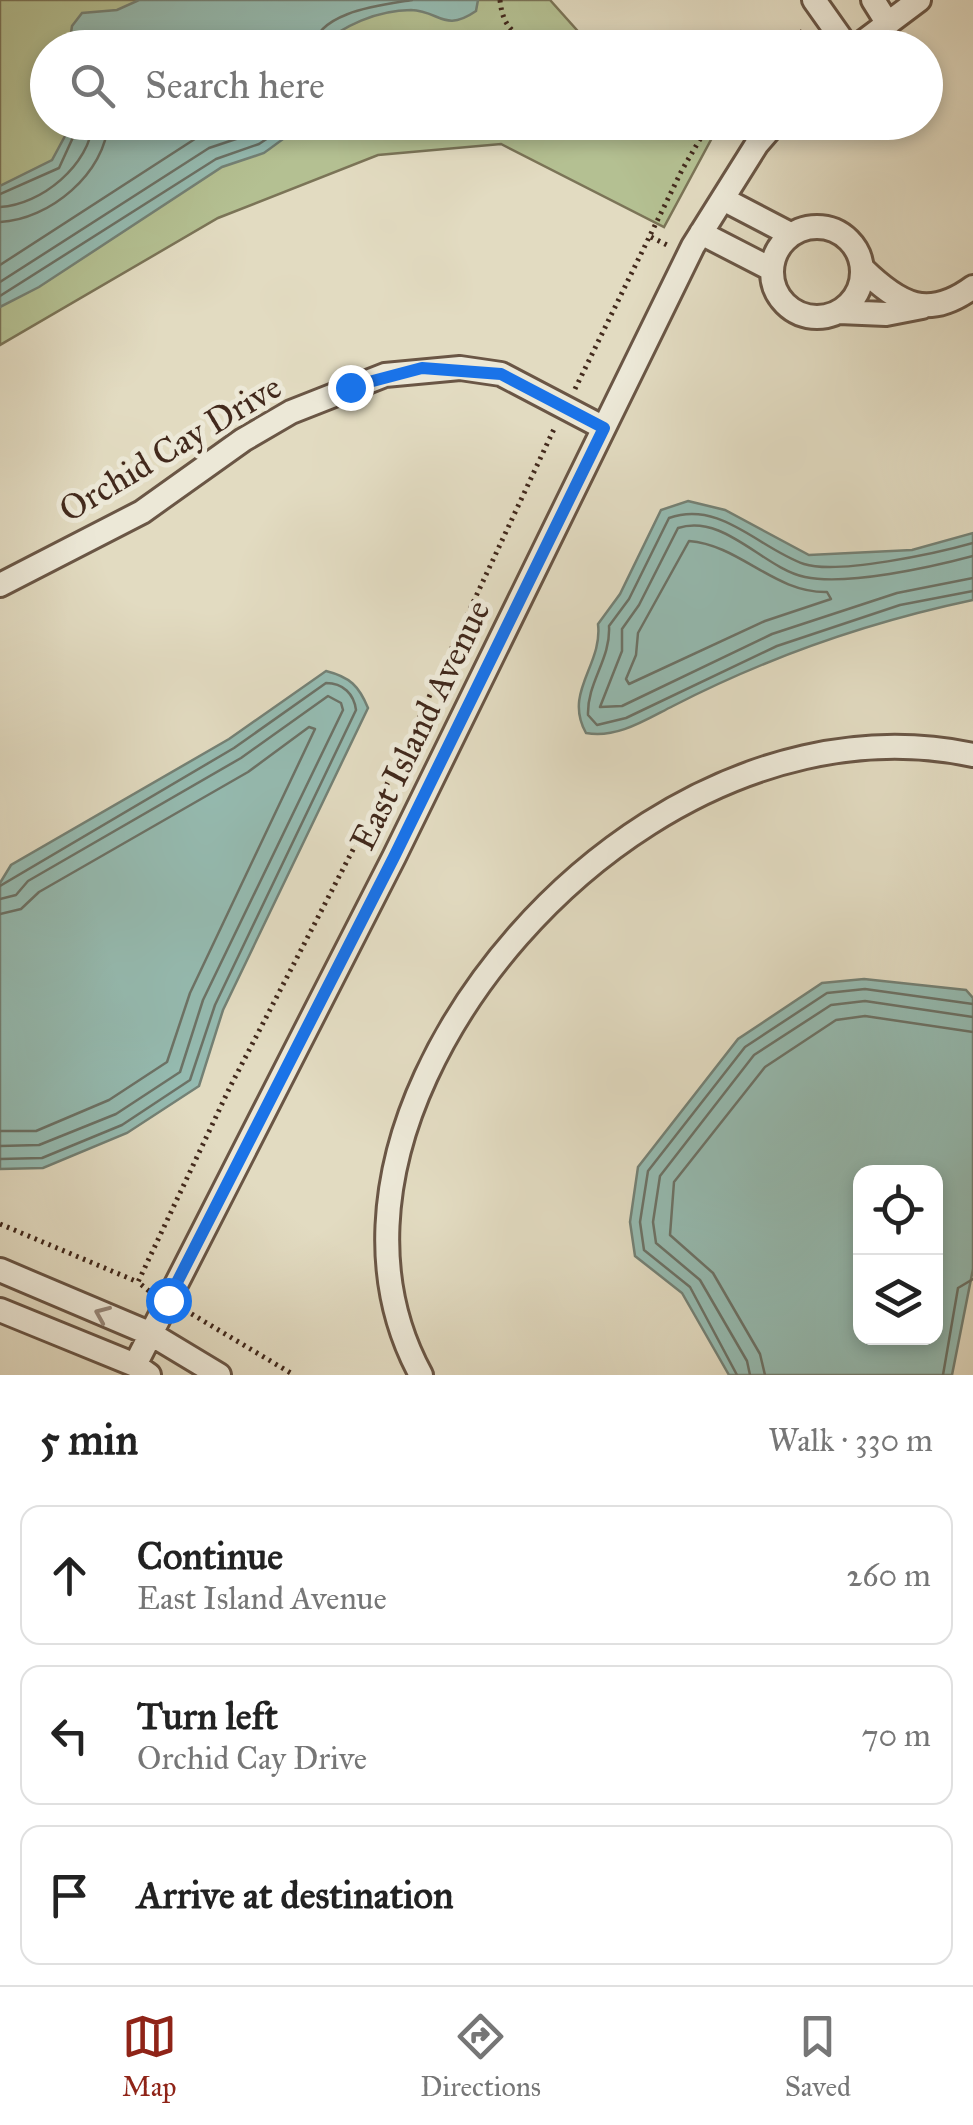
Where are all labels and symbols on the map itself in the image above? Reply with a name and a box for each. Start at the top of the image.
street label: Orchid Cay Drive [51,365,289,532]
route end [328,365,374,411]
street label: East Island Avenue [341,593,500,857]
route start [146,1278,192,1324]
one-way arrow [94,1305,112,1325]

